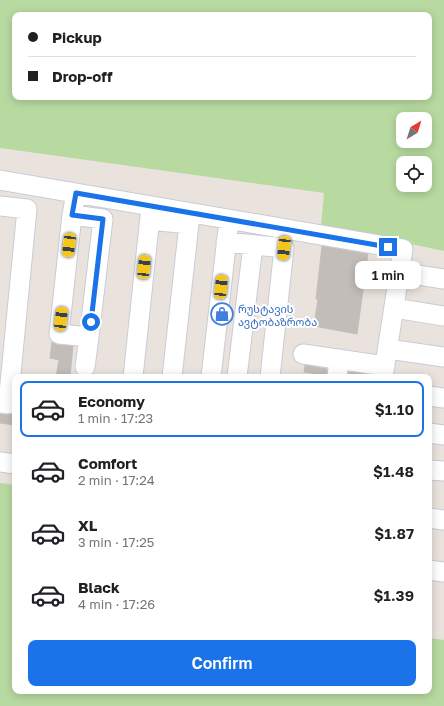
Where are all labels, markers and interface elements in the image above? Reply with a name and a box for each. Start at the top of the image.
text: Pickup [52,28,102,46]
text: Drop-off [52,67,112,85]
north arrow [396,112,432,148]
map controls [396,112,432,192]
button: locate [396,156,432,192]
car [62,232,76,258]
car [277,235,291,261]
route end [379,238,397,256]
car [137,254,151,280]
callout: 1 min [355,261,421,289]
text: 1 min [372,267,404,283]
car [214,274,228,300]
shop icon: რუსტავის ავტობაზრობა [209,301,235,327]
place label: რუსტავის ავტობაზრობა [238,302,317,329]
car [54,306,68,332]
route start [82,313,100,331]
icon: car [30,391,66,427]
text: Economy [78,392,145,410]
text: $1.10 [375,400,414,418]
text: 1 min · 17:23 [78,410,153,426]
icon: car [30,453,66,489]
text: Comfort [78,454,137,472]
text: $1.48 [373,462,414,480]
text: 2 min · 17:24 [78,472,155,488]
icon: car [30,515,66,551]
text: XL [78,516,97,534]
text: $1.87 [374,524,414,542]
text: 3 min · 17:25 [78,534,154,550]
icon: car [30,577,66,613]
text: Black [78,578,120,596]
text: $1.39 [373,586,414,604]
text: 4 min · 17:26 [78,596,155,612]
button: Confirm [28,640,416,686]

